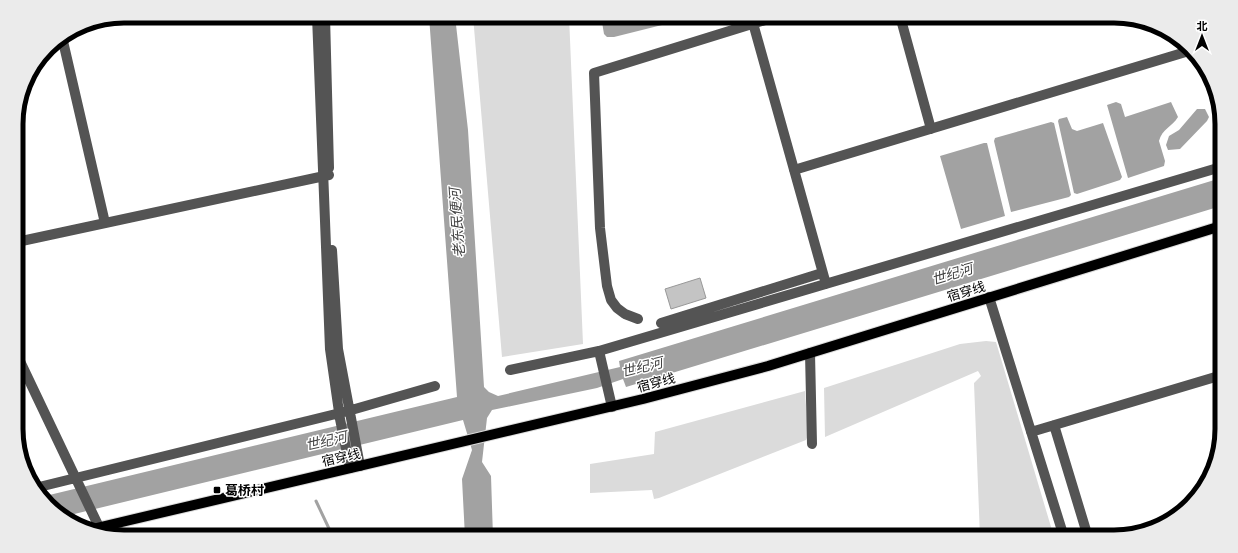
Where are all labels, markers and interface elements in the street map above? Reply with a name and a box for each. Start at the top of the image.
north arrow [1182,16,1222,56]
text: 北 [1197,20,1208,33]
water label: 老东民便河 [446,184,468,258]
water label: 世纪河 [930,259,978,289]
street label: 宿穿线 [945,279,987,305]
water label: 世纪河 [620,353,667,381]
street label: 宿穿线 [635,370,677,396]
water label: 世纪河 [304,428,351,454]
street label: 宿穿线 [320,446,362,470]
place label: 葛桥村 [225,483,264,499]
marker: 葛桥村 [212,485,222,495]

